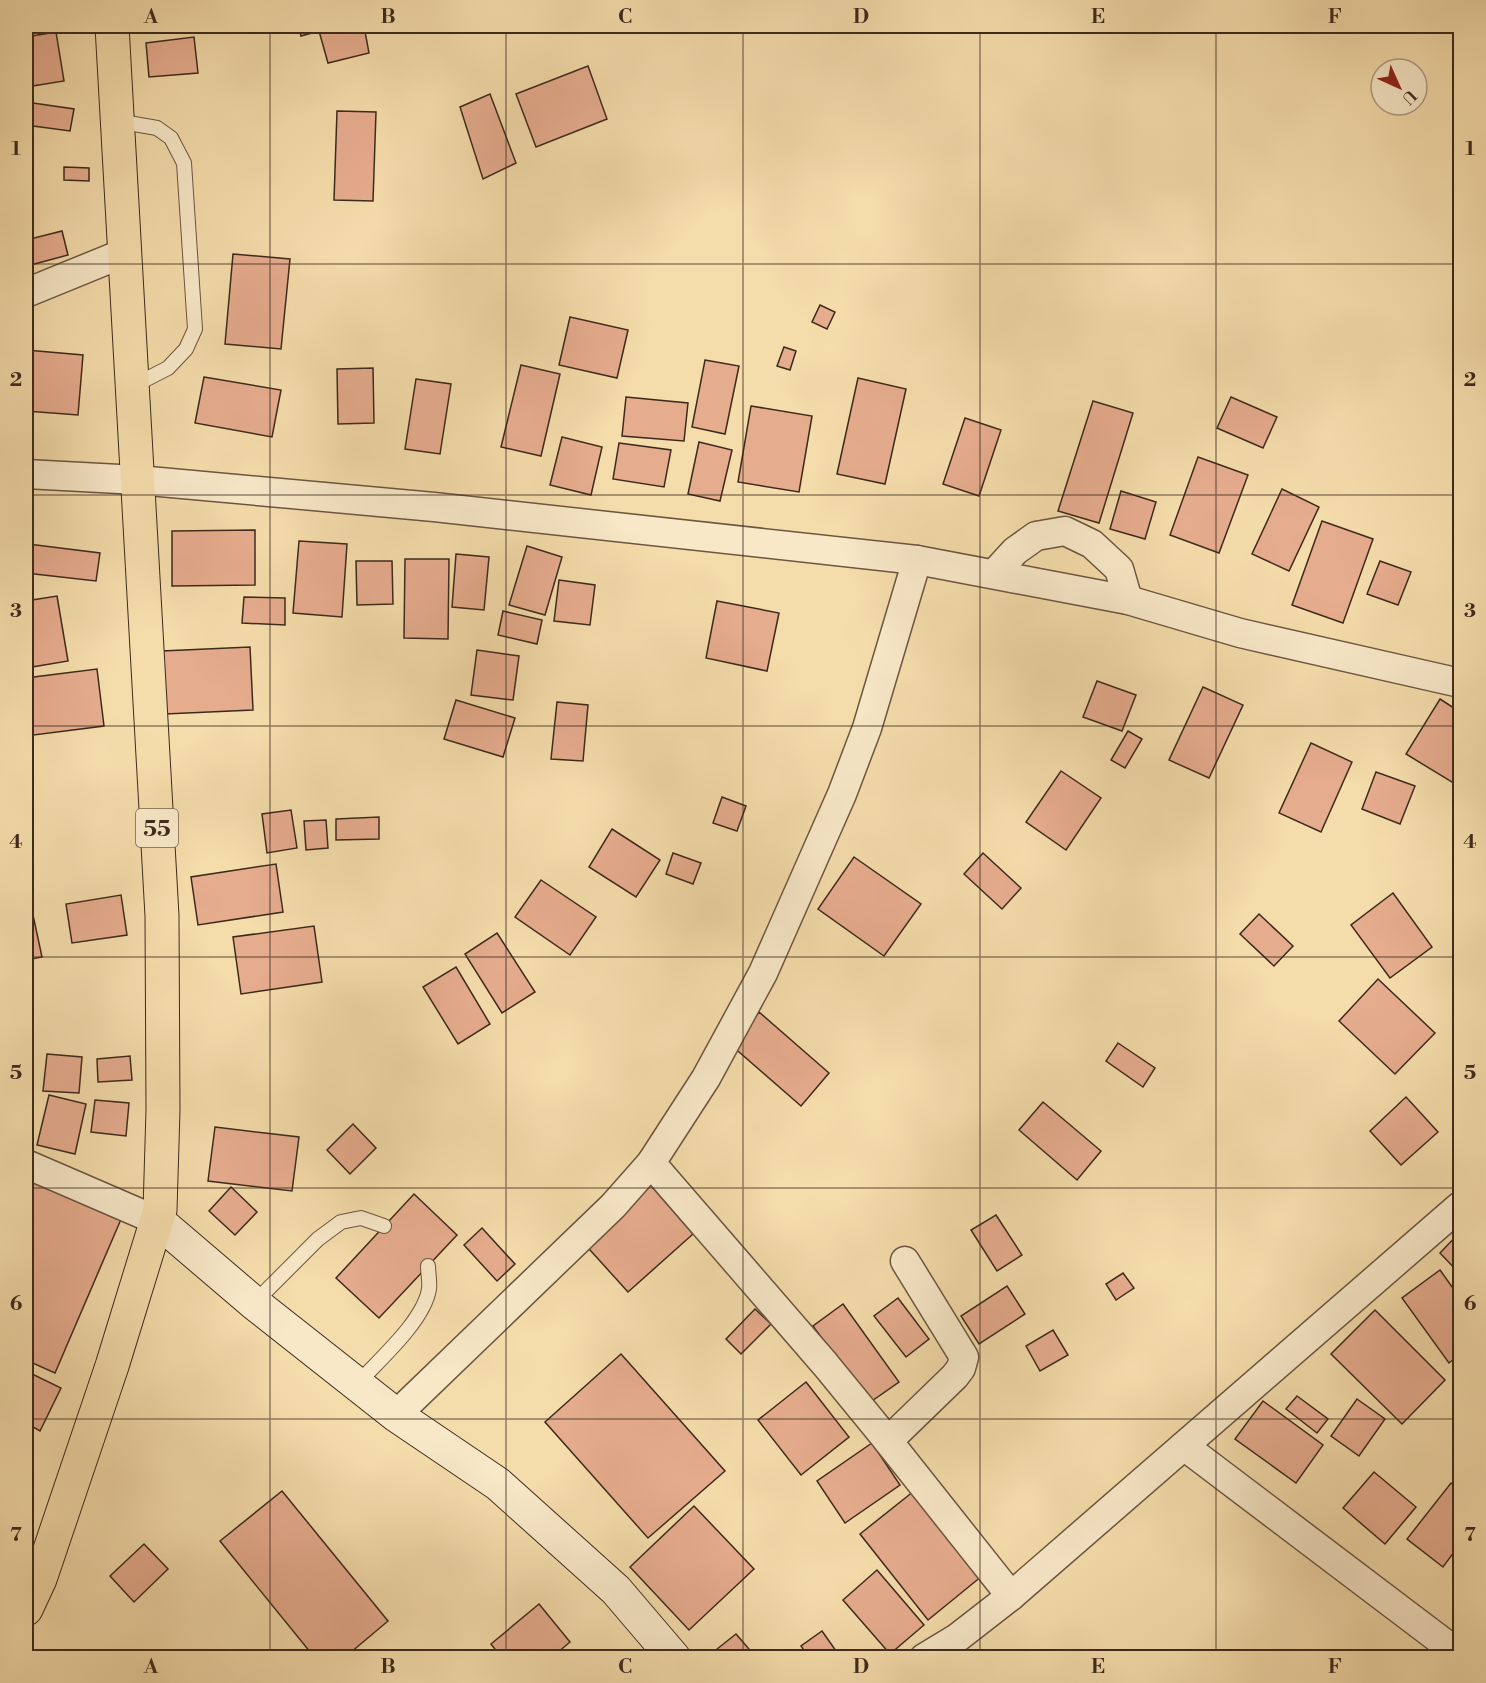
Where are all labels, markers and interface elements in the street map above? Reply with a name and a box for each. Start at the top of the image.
text: A [143,5,159,30]
text: B [380,5,396,30]
text: C [618,5,632,30]
text: D [853,5,869,30]
text: E [1091,5,1105,30]
text: F [1328,5,1342,30]
north arrow [1369,57,1429,117]
text: U [1397,85,1420,109]
text: 1 [11,137,21,162]
text: 1 [1465,137,1475,162]
text: 2 [10,368,22,393]
text: 2 [1464,368,1476,393]
text: 3 [10,599,22,624]
text: 3 [1464,599,1476,624]
road number: 55 [136,809,178,847]
text: 4 [9,830,23,855]
text: 4 [1463,830,1477,855]
text: 5 [10,1061,22,1086]
text: 5 [1464,1061,1476,1086]
text: 6 [10,1292,23,1317]
text: 6 [1464,1292,1477,1317]
text: 7 [10,1523,22,1548]
text: 7 [1464,1523,1476,1548]
text: A [143,1655,159,1680]
text: B [380,1655,396,1680]
text: C [618,1655,632,1680]
text: D [853,1655,869,1680]
text: E [1091,1655,1105,1680]
text: F [1328,1655,1342,1680]

